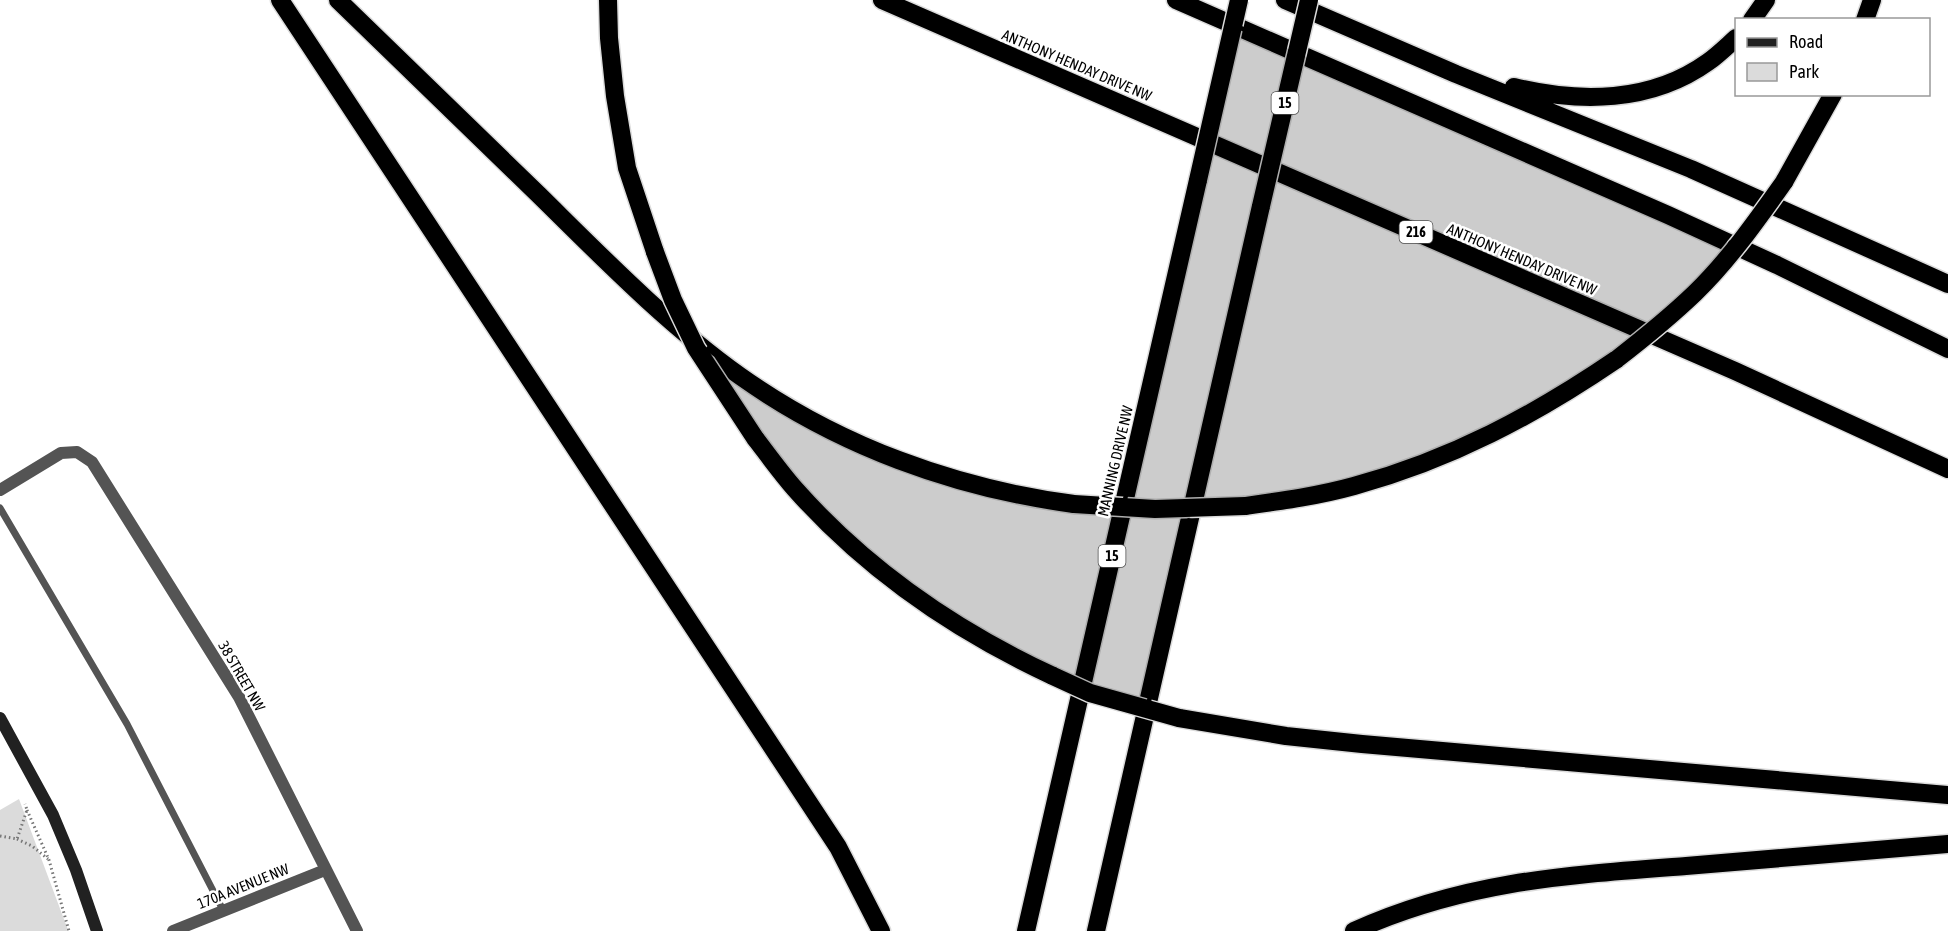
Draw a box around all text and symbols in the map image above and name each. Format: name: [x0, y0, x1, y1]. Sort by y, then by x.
legend: [1735, 18, 1930, 96]
street label: ANTHONY HENDAY DRIVE NW: [1000, 26, 1154, 104]
text: Road: [1789, 31, 1823, 52]
text: Park: [1789, 61, 1819, 82]
road number: 15: [1272, 92, 1298, 114]
street label: ANTHONY HENDAY DRIVE NW: [1445, 220, 1599, 298]
road number: 216: [1400, 221, 1432, 243]
street label: MANNING DRIVE NW: [1094, 404, 1136, 518]
road number: 15: [1098, 545, 1126, 567]
street label: 38 STREET NW: [215, 638, 269, 714]
street label: 170A AVENUE NW: [195, 860, 291, 912]

